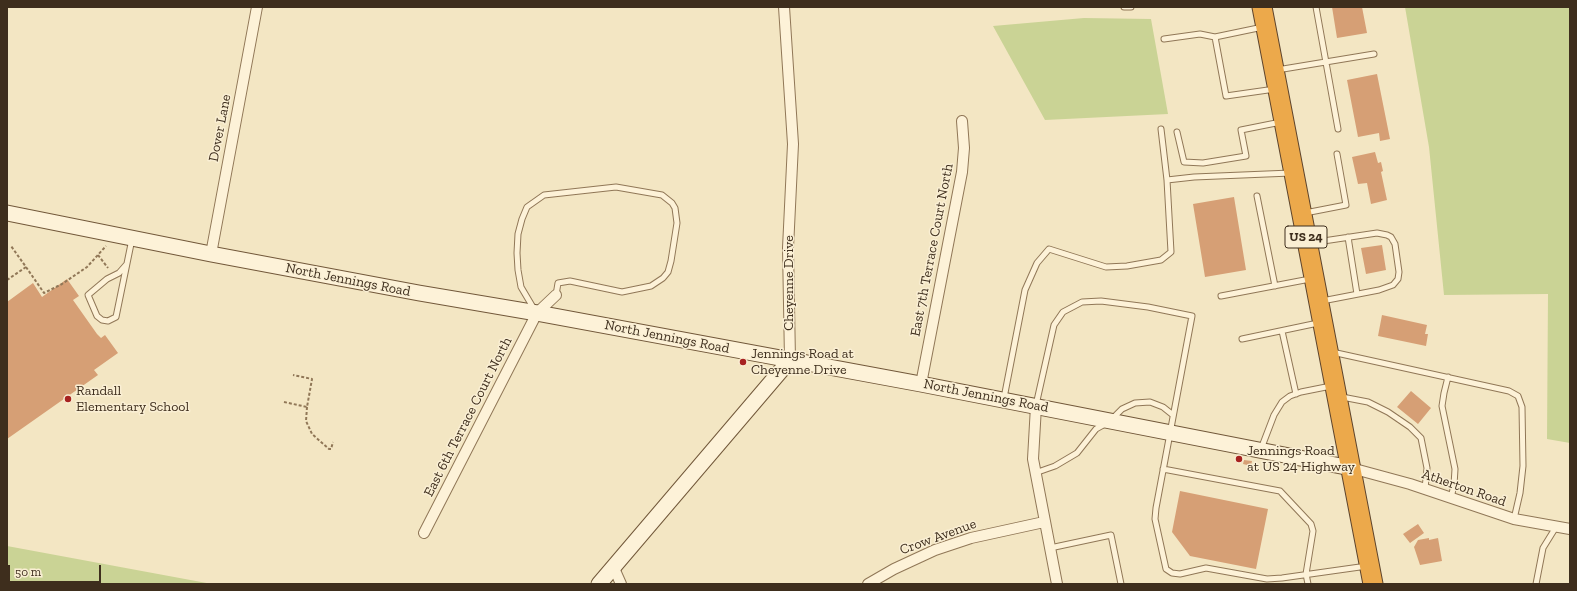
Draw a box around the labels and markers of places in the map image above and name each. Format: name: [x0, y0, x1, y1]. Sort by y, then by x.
place label: Jennings Road at Cheyenne Drive: [751, 346, 854, 378]
marker: Jennings Road at Cheyenne Drive: [738, 357, 748, 367]
place label: Randall Elementary School: [76, 383, 189, 416]
marker: Randall Elementary School: [63, 394, 73, 404]
place label: Jennings Road at US 24 Highway: [1247, 443, 1355, 476]
marker: Jennings Road at US 24 Highway: [1234, 454, 1244, 464]

